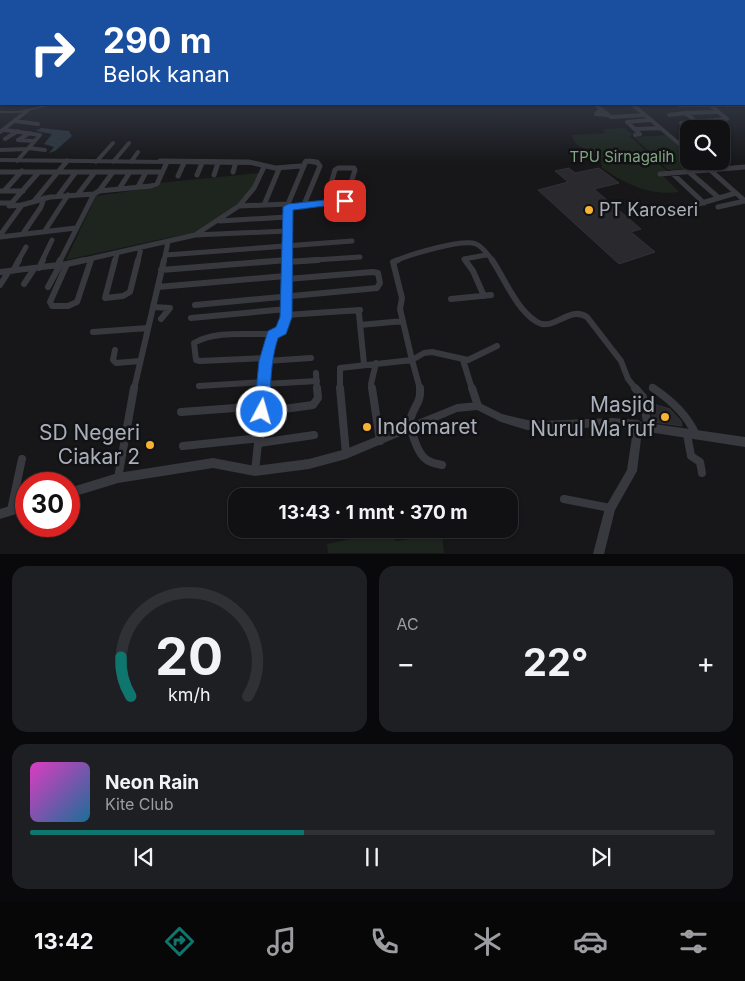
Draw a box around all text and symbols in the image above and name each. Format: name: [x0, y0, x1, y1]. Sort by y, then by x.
text: 290 m: [103, 19, 212, 61]
icon: right: [20, 20, 85, 85]
text: Belok kanan: [103, 61, 230, 87]
map controls: [680, 120, 730, 170]
button: search: [680, 120, 730, 170]
park label: TPU Sirnagalih: [570, 147, 674, 166]
pin: [324, 180, 366, 222]
icon: arrive: [331, 187, 359, 215]
place label: PT Karoseri: [599, 199, 698, 220]
marker: PT Karoseri: [583, 204, 595, 216]
position arrow: [235, 385, 287, 437]
place label: Masjid Nurul Ma'ruf: [530, 392, 655, 441]
marker: Masjid Nurul Ma'ruf: [659, 411, 671, 423]
place label: Indomaret: [377, 414, 477, 439]
place label: SD Negeri Ciakar 2: [39, 420, 140, 469]
marker: Indomaret: [361, 421, 373, 433]
marker: SD Negeri Ciakar 2: [144, 439, 156, 451]
speed limit sign: 30: [15, 472, 80, 537]
text: 13:43 · 1 mnt · 370 m: [278, 501, 468, 524]
text: AC: [397, 614, 419, 634]
text: 20: [155, 625, 223, 688]
text: 22°: [523, 639, 588, 685]
text: −: [397, 646, 415, 680]
text: +: [696, 646, 715, 680]
text: km/h: [168, 684, 210, 705]
text: Neon Rain: [105, 771, 199, 794]
text: Kite Club: [105, 794, 174, 814]
icon: previous: [130, 843, 158, 871]
icon: pause: [358, 843, 386, 871]
icon: next: [587, 843, 615, 871]
icon: directions: [162, 924, 197, 959]
icon: music: [264, 924, 299, 959]
icon: phone: [367, 924, 402, 959]
icon: climate: [470, 924, 505, 959]
icon: car: [573, 924, 608, 959]
icon: filters: [676, 924, 711, 959]
text: 13:42: [34, 928, 94, 954]

